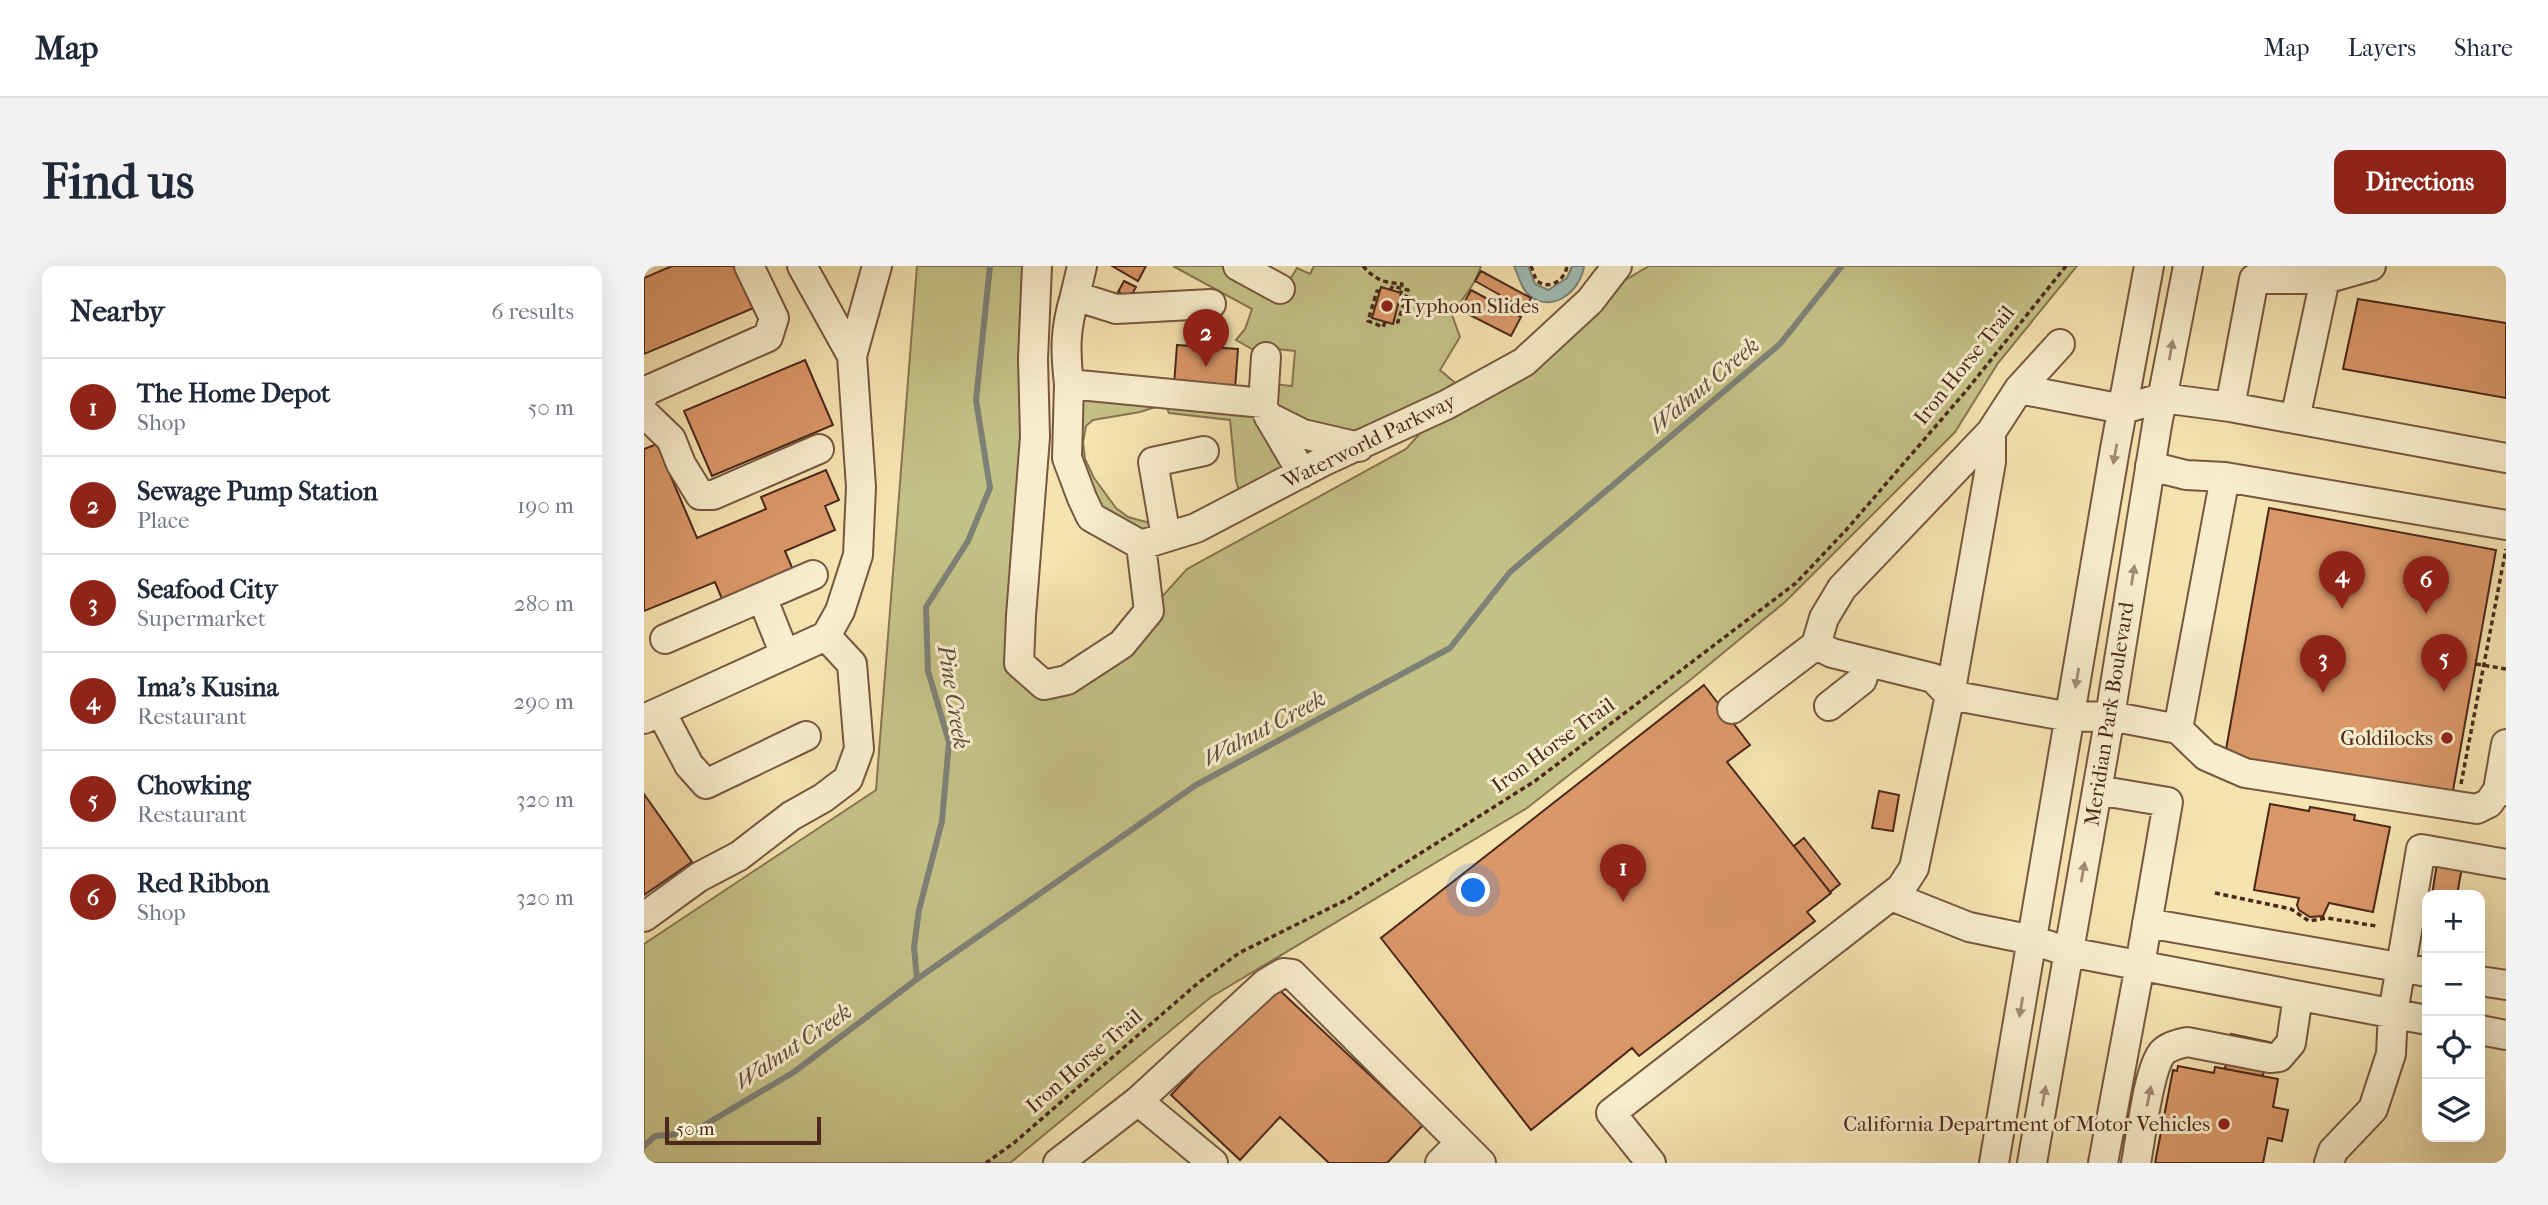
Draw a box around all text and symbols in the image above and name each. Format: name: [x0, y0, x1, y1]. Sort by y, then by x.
text: Map: [35, 29, 98, 68]
text: Map: [2264, 34, 2310, 62]
text: Layers: [2348, 34, 2416, 62]
text: Share: [2454, 34, 2513, 62]
button: Directions: [2334, 150, 2506, 214]
text: Find us: [42, 153, 194, 211]
text: Nearby: [70, 294, 165, 329]
place label: Typhoon Slides: [1401, 294, 1539, 318]
text: 6 results: [491, 298, 574, 325]
marker: Typhoon Slides: [1379, 298, 1395, 314]
street label: Iron Horse Trail: [1909, 301, 2019, 429]
pin: 2: [1183, 309, 1229, 367]
water label: Walnut Creek: [1644, 332, 1765, 439]
one-way arrow: [2166, 339, 2177, 361]
text: The Home Depot: [137, 378, 330, 409]
street label: Waterworld Parkway: [1278, 388, 1460, 494]
text: 1: [89, 394, 97, 421]
text: 50 m: [527, 394, 574, 421]
text: Shop: [137, 409, 186, 436]
one-way arrow: [2109, 443, 2120, 465]
text: Sewage Pump Station: [137, 476, 378, 507]
text: 2: [87, 492, 99, 519]
text: 190 m: [517, 492, 574, 519]
text: Place: [137, 507, 189, 534]
pin: 4: [2319, 551, 2365, 609]
pin: 6: [2403, 556, 2449, 614]
one-way arrow: [2128, 564, 2139, 586]
text: Seafood City: [137, 574, 278, 605]
text: 3: [88, 590, 98, 617]
text: 280 m: [514, 590, 574, 617]
street label: Meridian Park Boulevard: [2079, 600, 2139, 828]
text: Supermarket: [137, 605, 266, 632]
pin: 5: [2421, 634, 2467, 692]
pin: 3: [2300, 635, 2346, 693]
water label: Pine Creek: [932, 642, 975, 751]
one-way arrow: [2071, 667, 2082, 689]
text: Ima's Kusina: [137, 672, 279, 703]
water label: Walnut Creek: [1198, 685, 1330, 772]
text: 4: [86, 688, 100, 715]
text: 290 m: [513, 688, 574, 715]
street label: Iron Horse Trail: [1487, 692, 1619, 798]
text: Restaurant: [137, 703, 247, 730]
place label: Goldilocks: [2340, 726, 2433, 750]
marker: Goldilocks: [2439, 730, 2455, 746]
text: Chowking: [137, 770, 251, 801]
text: 5: [88, 786, 98, 813]
text: 320 m: [516, 786, 574, 813]
text: Restaurant: [137, 801, 247, 828]
pin: 1: [1600, 844, 1646, 902]
one-way arrow: [2078, 861, 2089, 883]
text: Red Ribbon: [137, 868, 270, 899]
your location: [1456, 873, 1490, 907]
text: 6: [87, 884, 99, 911]
text: 320 m: [516, 884, 574, 911]
map controls: [2422, 890, 2485, 1142]
button: +: [2422, 890, 2485, 953]
text: Shop: [137, 899, 186, 926]
button: −: [2422, 953, 2485, 1016]
one-way arrow: [2015, 996, 2026, 1018]
water label: Walnut Creek: [730, 998, 857, 1095]
street label: Iron Horse Trail: [1021, 1004, 1147, 1118]
button: locate: [2422, 1016, 2485, 1079]
button: layers: [2422, 1079, 2485, 1142]
one-way arrow: [2039, 1085, 2050, 1107]
one-way arrow: [2144, 1085, 2155, 1107]
place label: California Department of Motor Vehicles: [1843, 1112, 2210, 1136]
scale bar: [665, 1114, 821, 1146]
marker: California Department of Motor Vehicles: [2216, 1116, 2232, 1132]
text: 50 m: [676, 1118, 715, 1140]

